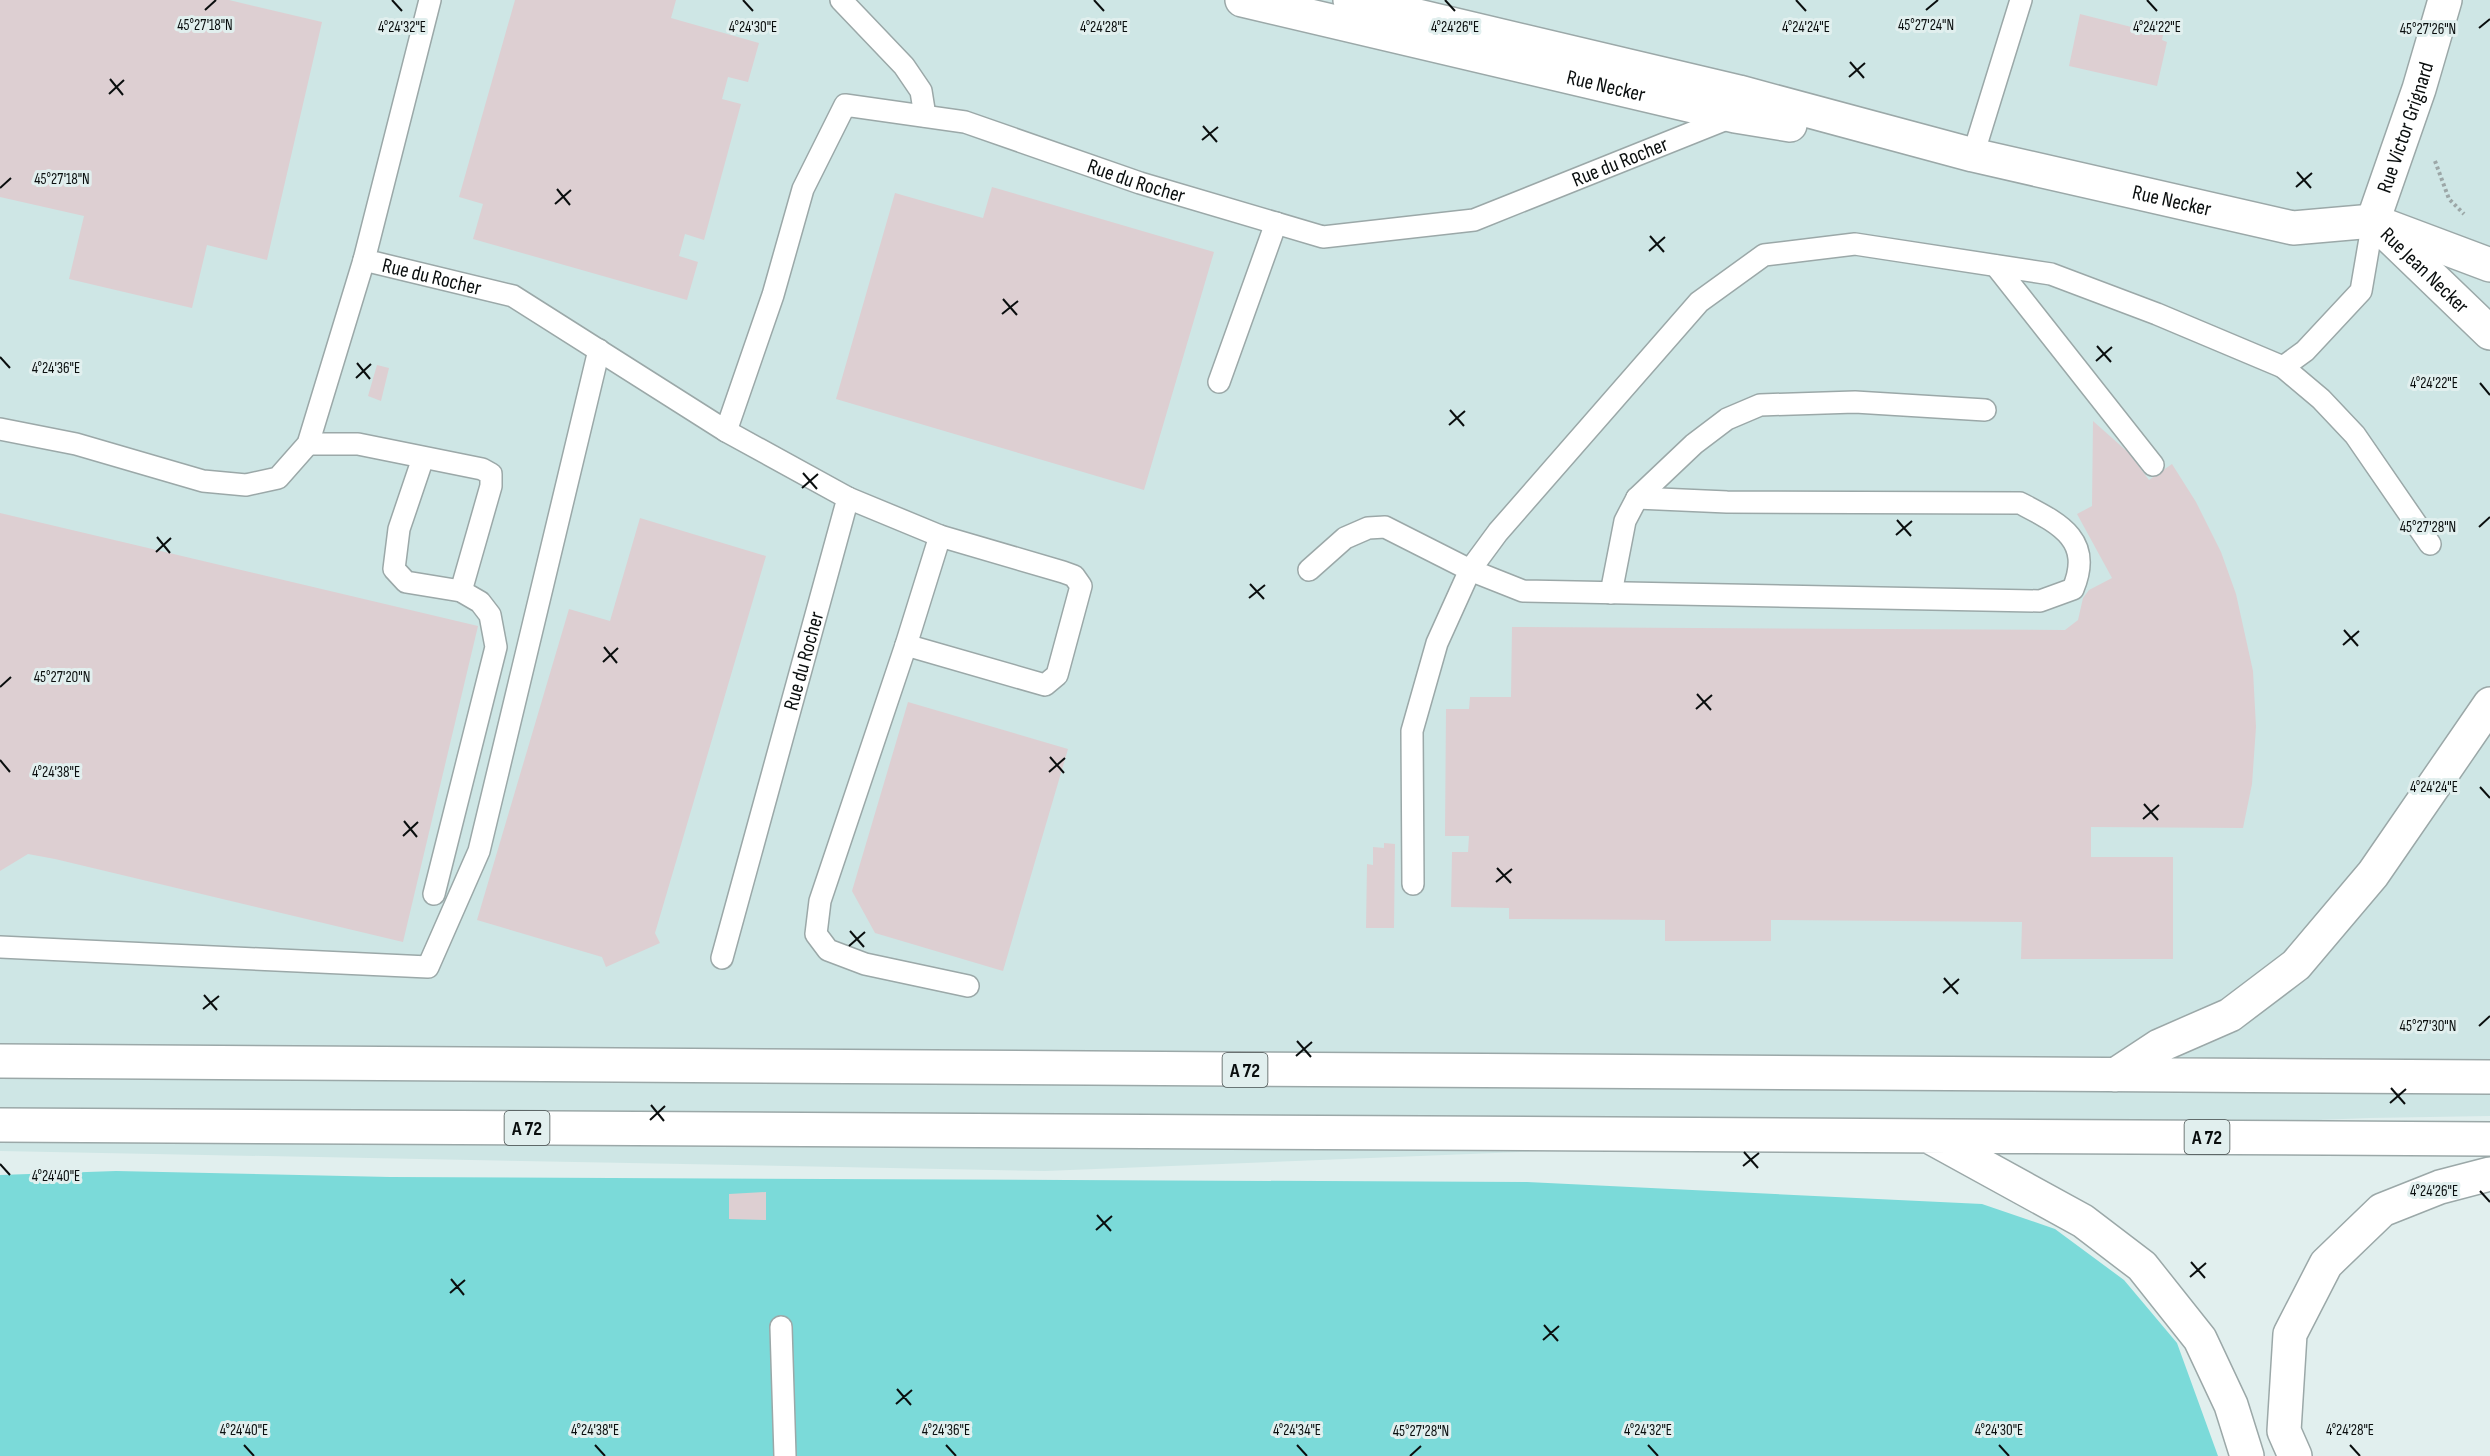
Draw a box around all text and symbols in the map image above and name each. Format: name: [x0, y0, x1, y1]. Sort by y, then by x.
text: 45°27'18"N: [177, 16, 233, 35]
text: 45°27'24"N: [1898, 16, 1954, 35]
text: 4°24'32"E: [378, 18, 426, 37]
text: 4°24'30"E: [729, 18, 777, 37]
text: 4°24'28"E: [1080, 18, 1128, 37]
text: 4°24'26"E: [1431, 18, 1479, 37]
text: 4°24'24"E: [1782, 18, 1830, 37]
text: 4°24'22"E: [2133, 18, 2181, 37]
text: 45°27'26"N: [2400, 20, 2456, 39]
street label: Rue Victor Grignard: [2372, 59, 2439, 196]
street label: Rue Necker: [1564, 65, 1648, 107]
street label: Rue du Rocher: [1568, 132, 1672, 193]
street label: Rue du Rocher: [1084, 154, 1188, 209]
text: 45°27'18"N: [34, 170, 90, 189]
street label: Rue Necker: [2130, 180, 2214, 222]
street label: Rue Jean Necker: [2375, 222, 2474, 319]
street label: Rue du Rocher: [380, 253, 484, 301]
text: 4°24'36"E: [32, 359, 80, 378]
text: 4°24'22"E: [2410, 374, 2458, 393]
text: 45°27'28"N: [2400, 518, 2456, 537]
street label: Rue du Rocher: [778, 609, 829, 713]
text: 45°27'20"N: [34, 668, 90, 687]
text: 4°24'38"E: [32, 763, 80, 782]
text: 4°24'24"E: [2410, 778, 2458, 797]
text: 45°27'30"N: [2400, 1017, 2456, 1036]
road number: A 72: [1222, 1053, 1268, 1087]
road number: A 72: [504, 1111, 550, 1145]
road number: A 72: [2184, 1120, 2230, 1154]
text: 4°24'40"E: [32, 1167, 80, 1186]
text: 4°24'26"E: [2410, 1182, 2458, 1201]
text: 4°24'40"E: [220, 1421, 268, 1440]
text: 4°24'38"E: [571, 1421, 619, 1440]
text: 4°24'36"E: [922, 1421, 970, 1440]
text: 4°24'34"E: [1273, 1421, 1321, 1440]
text: 4°24'32"E: [1624, 1421, 1672, 1440]
text: 4°24'30"E: [1975, 1421, 2023, 1440]
text: 4°24'28"E: [2326, 1421, 2374, 1440]
text: 45°27'28"N: [1393, 1422, 1449, 1441]

